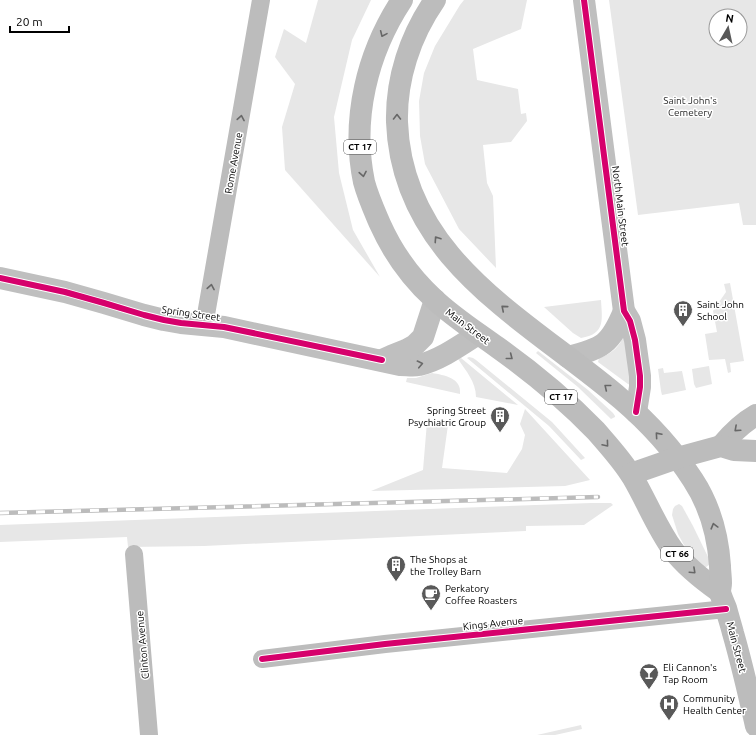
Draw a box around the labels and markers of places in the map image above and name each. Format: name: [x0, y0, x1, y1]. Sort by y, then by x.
building icon: Saint John School: [672, 299, 694, 327]
place label: Saint John School: [697, 299, 744, 322]
place label: Spring Street Psychiatric Group: [408, 405, 486, 428]
building icon: Spring Street Psychiatric Group: [489, 405, 511, 433]
building icon: The Shops at the Trolley Barn: [385, 554, 407, 582]
place label: The Shops at the Trolley Barn: [410, 554, 481, 577]
cafe icon: Perkatory Coffee Roasters: [420, 583, 442, 611]
place label: Perkatory Coffee Roasters: [445, 583, 517, 606]
bar icon: Eli Cannon's Tap Room: [638, 662, 660, 690]
place label: Eli Cannon's Tap Room: [663, 662, 717, 685]
hospital icon: Community Health Center: [658, 693, 680, 721]
place label: Community Health Center: [683, 693, 746, 716]

